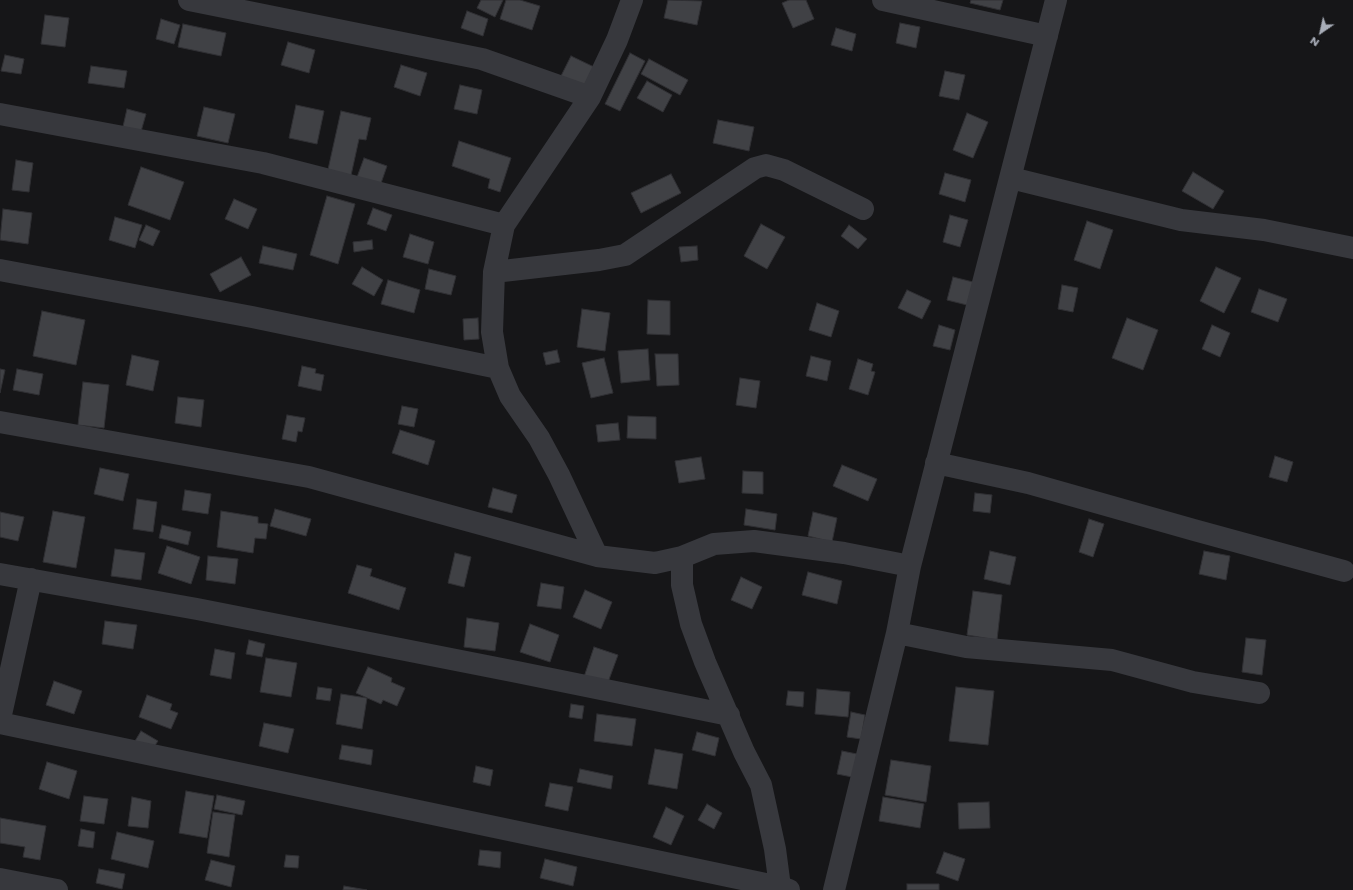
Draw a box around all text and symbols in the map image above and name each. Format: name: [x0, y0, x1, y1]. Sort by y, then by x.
north arrow: [1301, 12, 1341, 52]
text: N: [1306, 33, 1322, 51]

